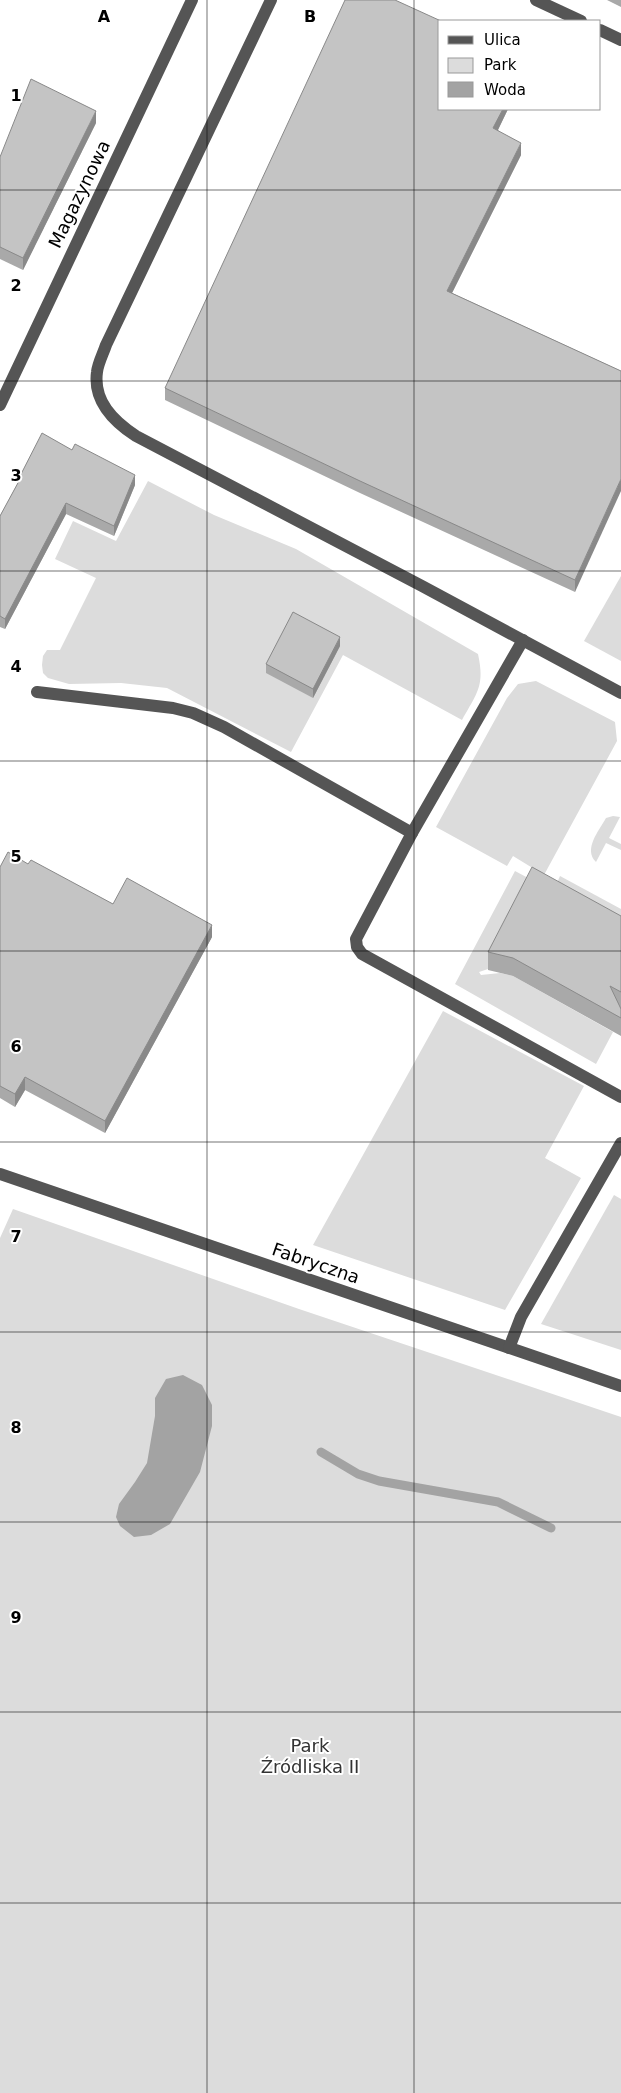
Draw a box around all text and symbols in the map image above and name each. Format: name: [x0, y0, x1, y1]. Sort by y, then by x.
text: A: [98, 7, 111, 26]
text: B: [304, 7, 316, 26]
legend: [438, 20, 601, 110]
text: Ulica: [484, 31, 521, 49]
text: Park: [484, 56, 517, 74]
text: Woda: [484, 81, 526, 99]
text: 1: [10, 86, 22, 105]
street label: Magazynowa: [44, 137, 114, 251]
text: 2: [10, 276, 22, 295]
text: 3: [10, 466, 22, 485]
text: 4: [10, 657, 22, 676]
text: 5: [10, 847, 22, 866]
text: 6: [10, 1037, 22, 1056]
text: 7: [10, 1227, 22, 1246]
street label: Fabryczna: [270, 1238, 362, 1288]
text: 8: [10, 1418, 22, 1437]
text: 9: [10, 1608, 22, 1627]
park label: Park Źródliska II: [261, 1735, 359, 1777]

